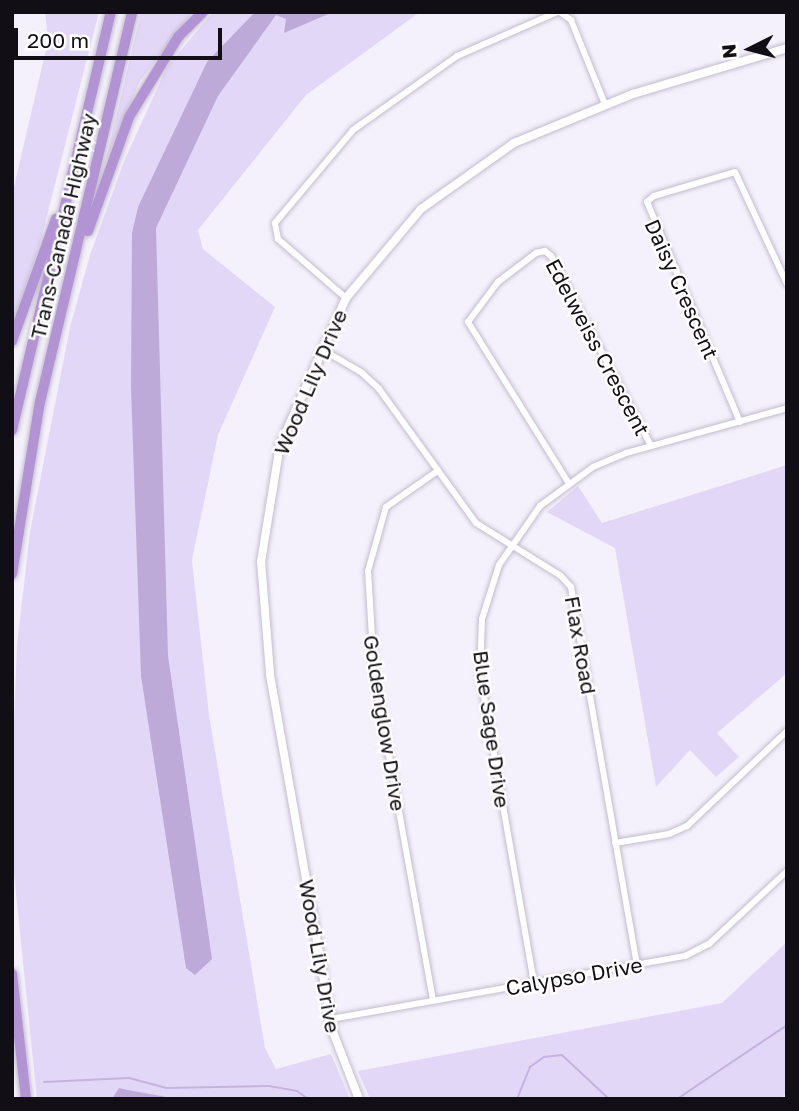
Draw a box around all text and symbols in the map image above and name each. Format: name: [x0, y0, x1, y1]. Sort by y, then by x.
scale bar: [18, 14, 226, 58]
north arrow: [715, 14, 785, 84]
text: 200 m: [27, 27, 89, 53]
text: N: [716, 43, 741, 60]
street label: Trans-Canada Highway: [25, 111, 101, 341]
street label: Daisy Crescent: [640, 215, 724, 363]
street label: Edelweiss Crescent: [541, 254, 655, 440]
street label: Wood Lily Drive: [268, 305, 352, 459]
street label: Flax Road: [560, 594, 602, 696]
street label: Goldenglow Drive: [359, 633, 411, 813]
street label: Blue Sage Drive: [468, 649, 516, 809]
street label: Wood Lily Drive: [294, 877, 346, 1035]
street label: Calypso Drive: [504, 952, 644, 1000]

